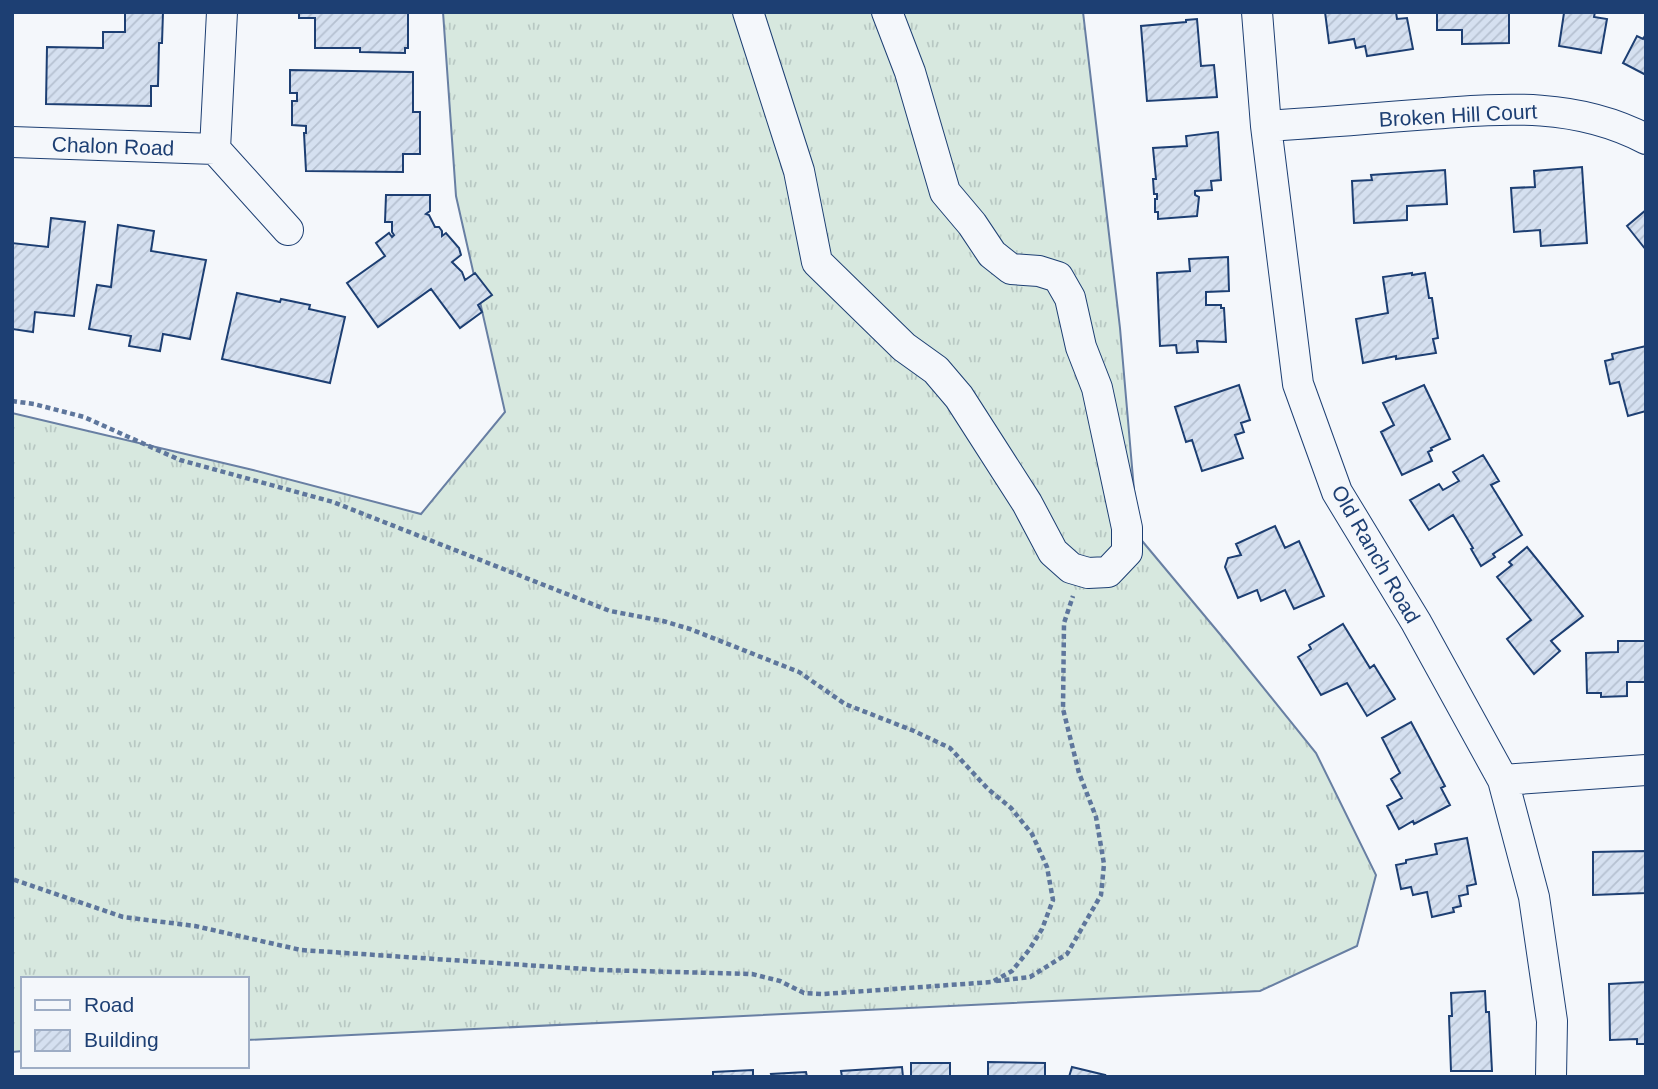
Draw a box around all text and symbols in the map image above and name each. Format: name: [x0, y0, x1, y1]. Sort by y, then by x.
street label: Broken Hill Court: [1378, 99, 1538, 131]
street label: Chalon Road: [51, 132, 175, 160]
street label: Old Ranch Road: [1327, 481, 1425, 627]
legend: [21, 977, 248, 1068]
text: Road: [84, 993, 134, 1016]
text: Building: [84, 1028, 159, 1051]

